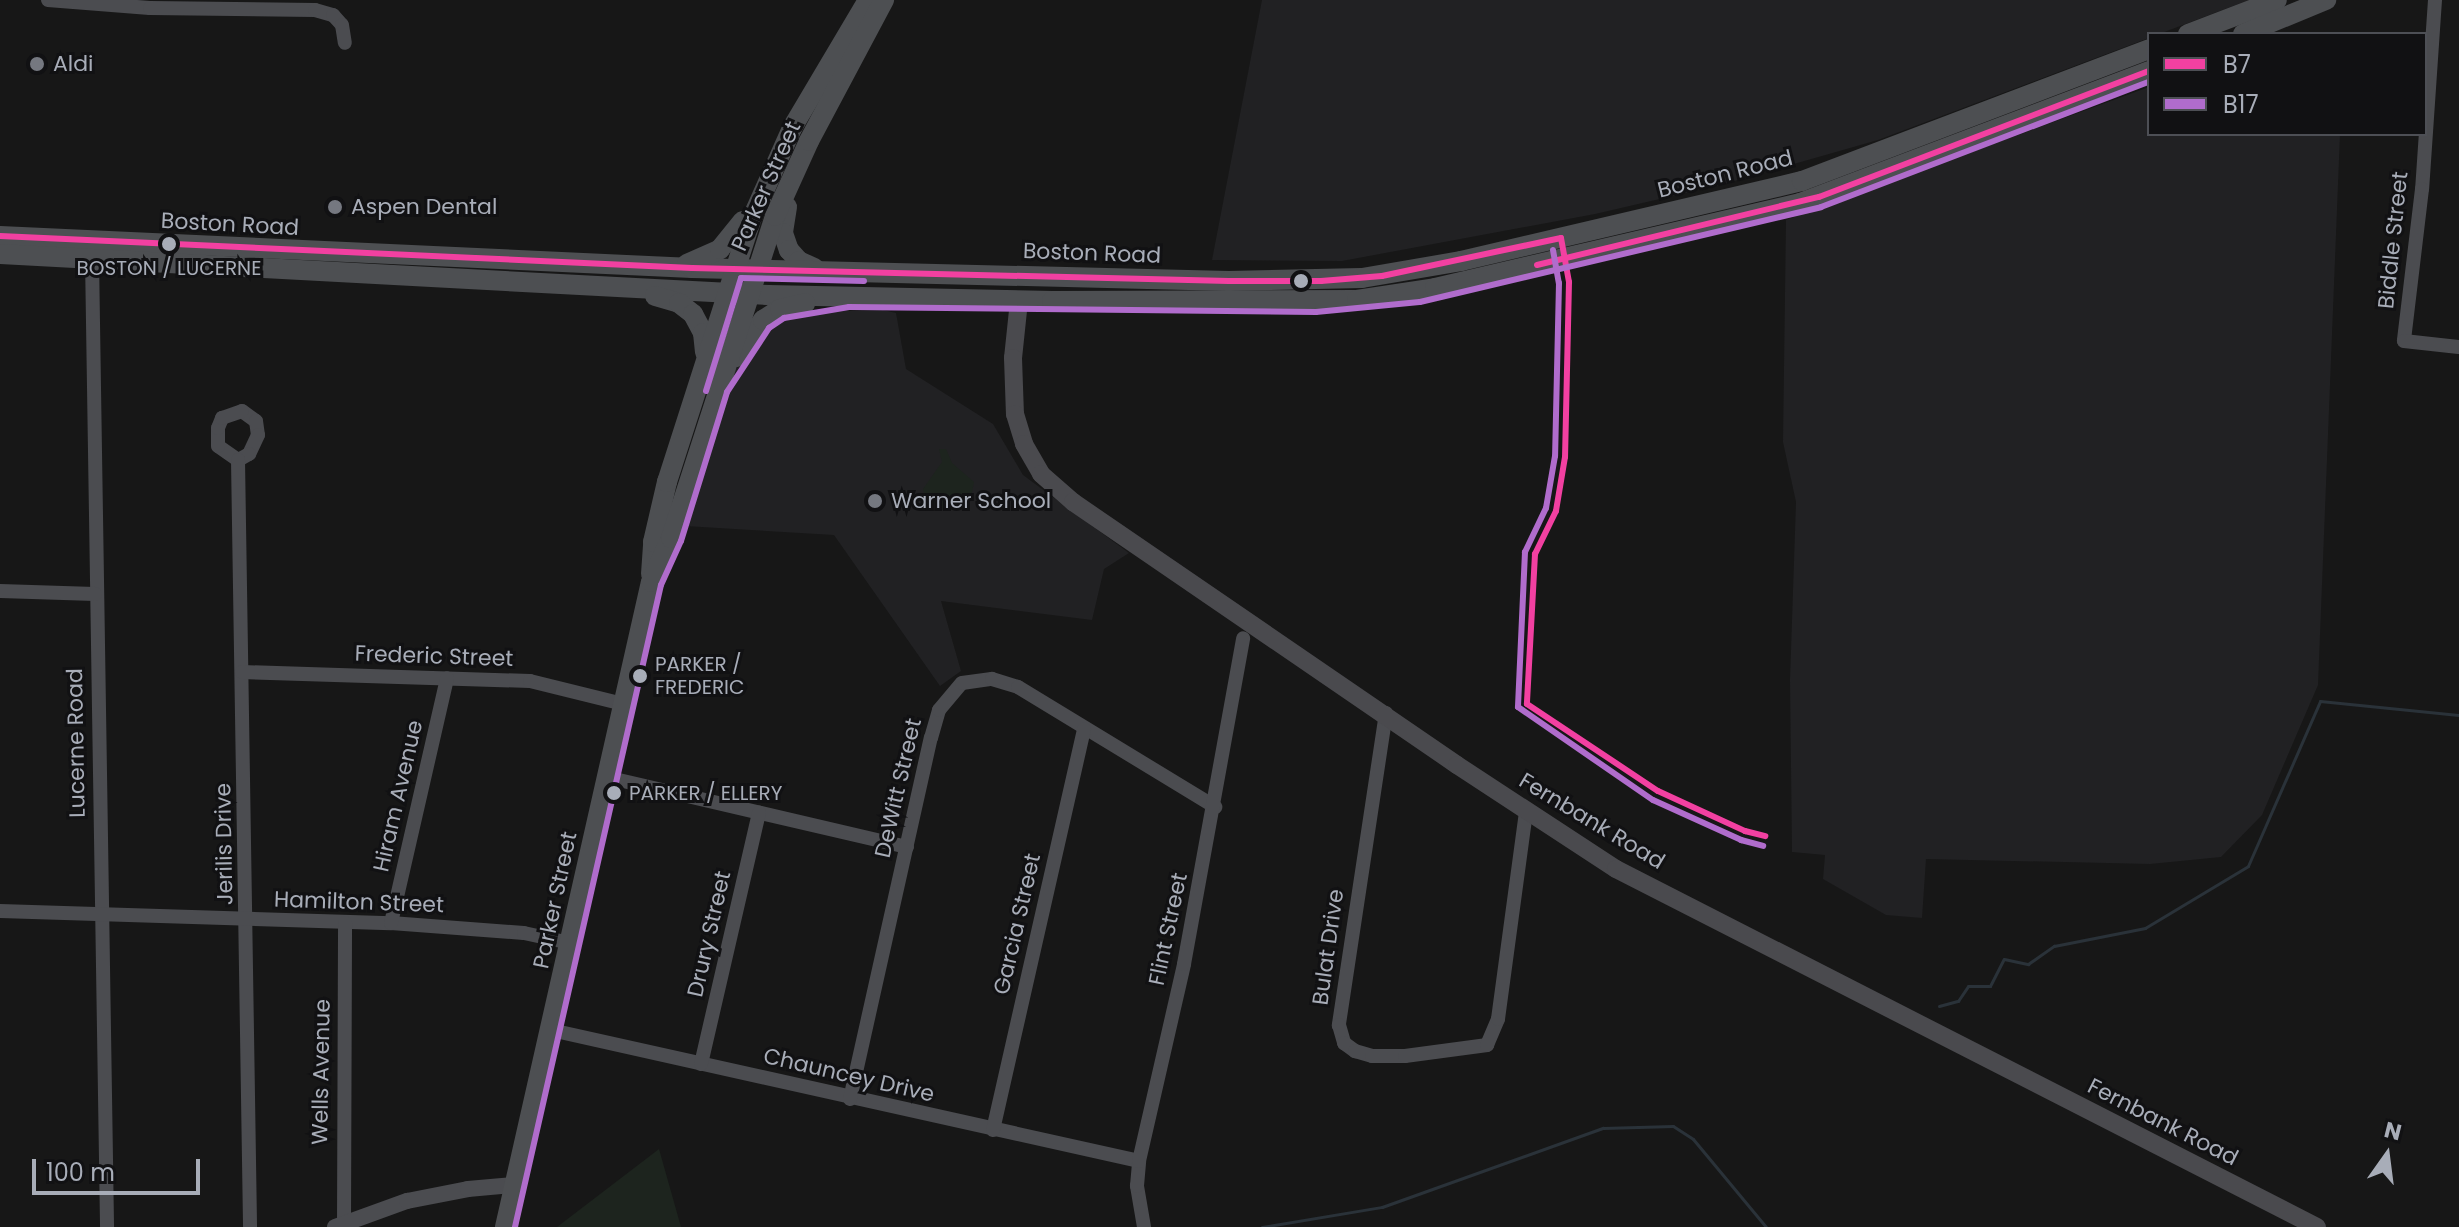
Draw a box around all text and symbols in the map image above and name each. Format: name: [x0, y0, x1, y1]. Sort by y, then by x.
legend: [2147, 32, 2427, 136]
text: B7: [2223, 48, 2251, 81]
place label: Aldi: [53, 51, 94, 77]
marker: Aldi: [28, 55, 46, 73]
text: B17: [2223, 88, 2259, 121]
street label: Parker Street: [726, 117, 806, 255]
street label: Boston Road: [1655, 144, 1795, 204]
street label: Biddle Street: [2373, 170, 2413, 310]
place label: Aspen Dental: [351, 194, 497, 220]
marker: Aspen Dental: [326, 198, 344, 216]
street label: Boston Road: [160, 207, 300, 241]
marker: BOSTON / LUCERNE: [161, 236, 177, 252]
street label: Boston Road: [1022, 237, 1162, 269]
place label: BOSTON / LUCERNE: [77, 256, 261, 280]
unlabelled marker: [1293, 273, 1309, 289]
place label: Warner School: [891, 488, 1051, 514]
marker: Warner School: [866, 492, 884, 510]
street label: Frederic Street: [354, 640, 514, 672]
place label: PARKER / FREDERIC: [655, 652, 744, 699]
street label: Lucerne Road: [61, 668, 91, 818]
marker: PARKER / FREDERIC: [632, 668, 648, 684]
street label: DeWitt Street: [869, 716, 927, 860]
street label: Hiram Avenue: [368, 718, 428, 874]
street label: Fernbank Road: [1514, 767, 1670, 875]
place label: PARKER / ELLERY: [629, 781, 782, 805]
street label: Jerilis Drive: [210, 783, 238, 905]
marker: PARKER / ELLERY: [606, 785, 622, 801]
street label: Parker Street: [528, 829, 582, 971]
street label: Garcia Street: [988, 851, 1046, 997]
street label: Drury Street: [682, 868, 736, 1000]
street label: Flint Street: [1143, 870, 1193, 988]
street label: Hamilton Street: [274, 886, 444, 918]
street label: Bulat Drive: [1307, 887, 1349, 1007]
street label: Wells Avenue: [307, 999, 335, 1145]
street label: Chauncey Drive: [761, 1043, 937, 1107]
street label: Fernbank Road: [2083, 1073, 2243, 1171]
text: N: [2381, 1114, 2405, 1148]
north arrow: [2347, 1115, 2427, 1195]
scale bar: [36, 1143, 204, 1193]
text: 100 m: [46, 1156, 115, 1189]

